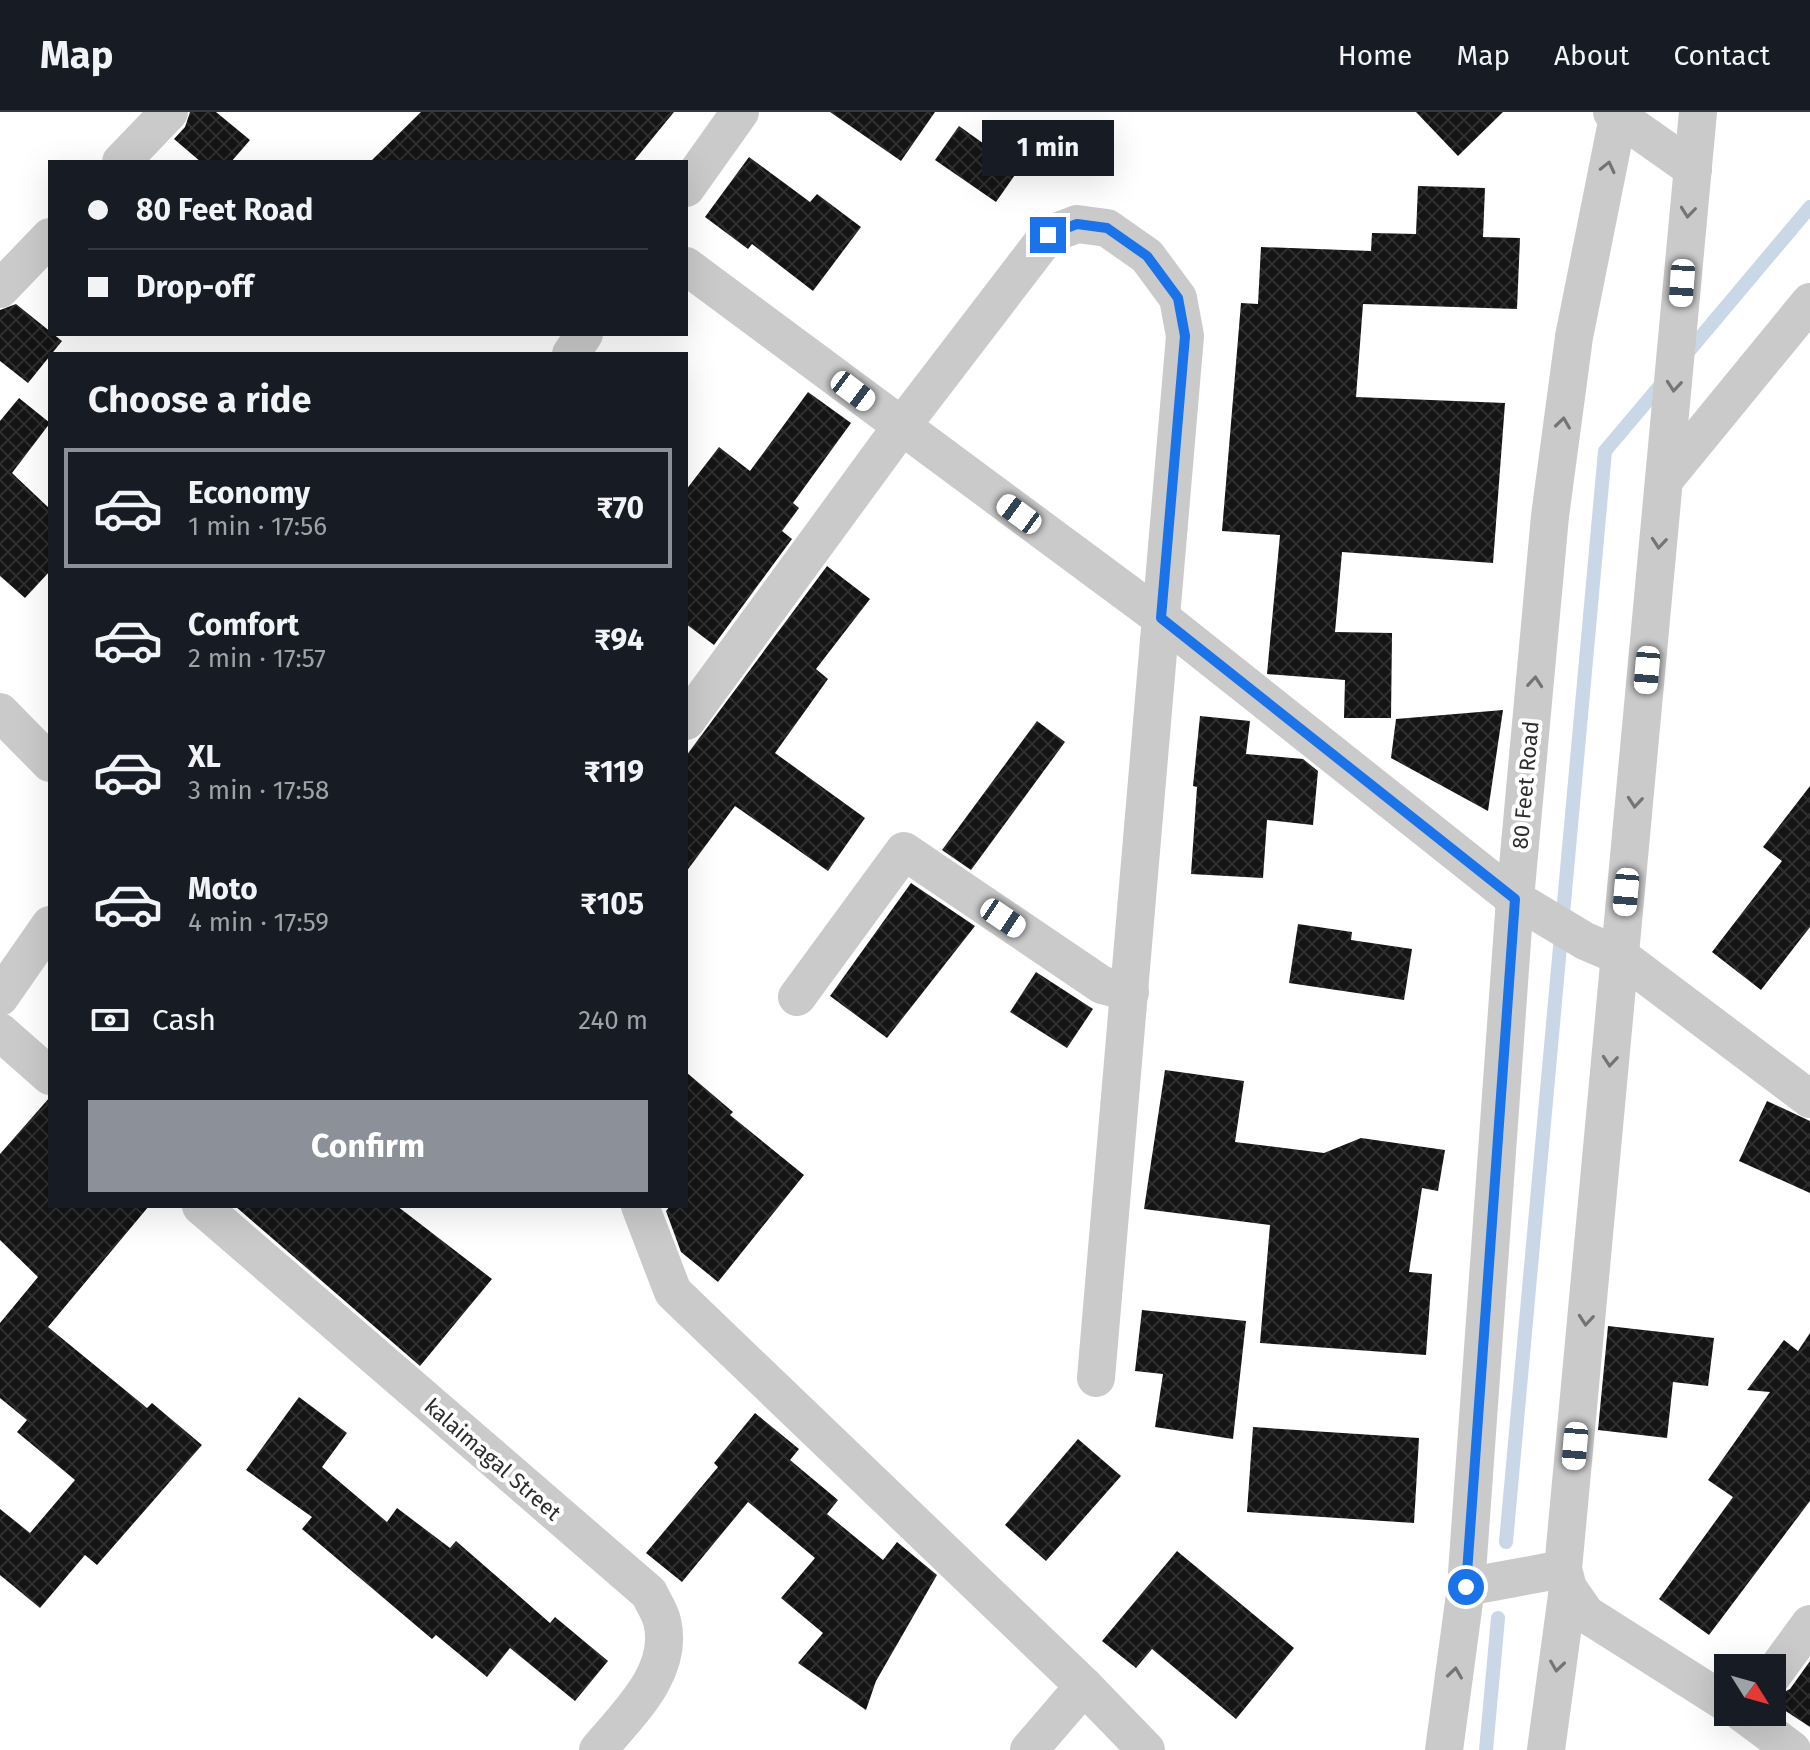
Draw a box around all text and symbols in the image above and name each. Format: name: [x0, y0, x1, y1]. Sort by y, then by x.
text: Map: [40, 32, 113, 78]
text: Home: [1338, 39, 1412, 72]
text: Map: [1456, 39, 1510, 72]
text: About: [1554, 39, 1629, 72]
text: Contact: [1673, 39, 1770, 72]
callout: 1 min: [982, 119, 1114, 175]
text: 1 min: [1017, 132, 1079, 163]
one-way arrow: [1599, 161, 1616, 175]
text: 80 Feet Road: [136, 192, 313, 228]
one-way arrow: [1680, 205, 1697, 219]
route end: [1030, 217, 1066, 253]
car: [1668, 258, 1696, 308]
text: Drop-off: [136, 269, 253, 305]
car: [827, 367, 879, 415]
text: Choose a ride: [88, 378, 311, 422]
one-way arrow: [1666, 380, 1683, 393]
one-way arrow: [1554, 416, 1571, 430]
icon: car: [92, 472, 164, 544]
text: Economy: [188, 475, 310, 511]
text: ₹70: [596, 490, 644, 526]
car: [993, 490, 1045, 538]
text: 1 min · 17:56: [188, 511, 327, 542]
one-way arrow: [1651, 537, 1668, 550]
icon: car: [92, 604, 164, 676]
text: Comfort: [188, 607, 299, 643]
text: ₹94: [594, 622, 644, 658]
text: 2 min · 17:57: [188, 643, 326, 674]
car: [1633, 645, 1661, 695]
one-way arrow: [1526, 675, 1543, 688]
street label: 80 Feet Road: [1506, 720, 1545, 850]
icon: car: [92, 736, 164, 808]
text: XL: [188, 739, 221, 775]
text: ₹119: [584, 754, 644, 790]
text: 3 min · 17:58: [188, 775, 329, 806]
one-way arrow: [1626, 796, 1643, 809]
car: [1612, 867, 1640, 917]
icon: car: [92, 868, 164, 940]
text: Moto: [188, 871, 258, 907]
text: ₹105: [580, 886, 644, 922]
car: [976, 895, 1030, 941]
text: 4 min · 17:59: [188, 907, 329, 938]
icon: cash: [88, 998, 132, 1042]
text: Cash: [152, 1002, 216, 1038]
text: 240 m: [578, 1005, 648, 1036]
one-way arrow: [1602, 1055, 1619, 1068]
button: Confirm: [88, 1100, 648, 1192]
one-way arrow: [1578, 1314, 1595, 1327]
street label: kalaimagal Street: [419, 1393, 567, 1526]
car: [1561, 1421, 1589, 1471]
route start: [1448, 1569, 1484, 1605]
north arrow: [1714, 1654, 1786, 1726]
map controls: [1714, 1654, 1786, 1726]
one-way arrow: [1549, 1659, 1566, 1672]
one-way arrow: [1446, 1666, 1463, 1680]

